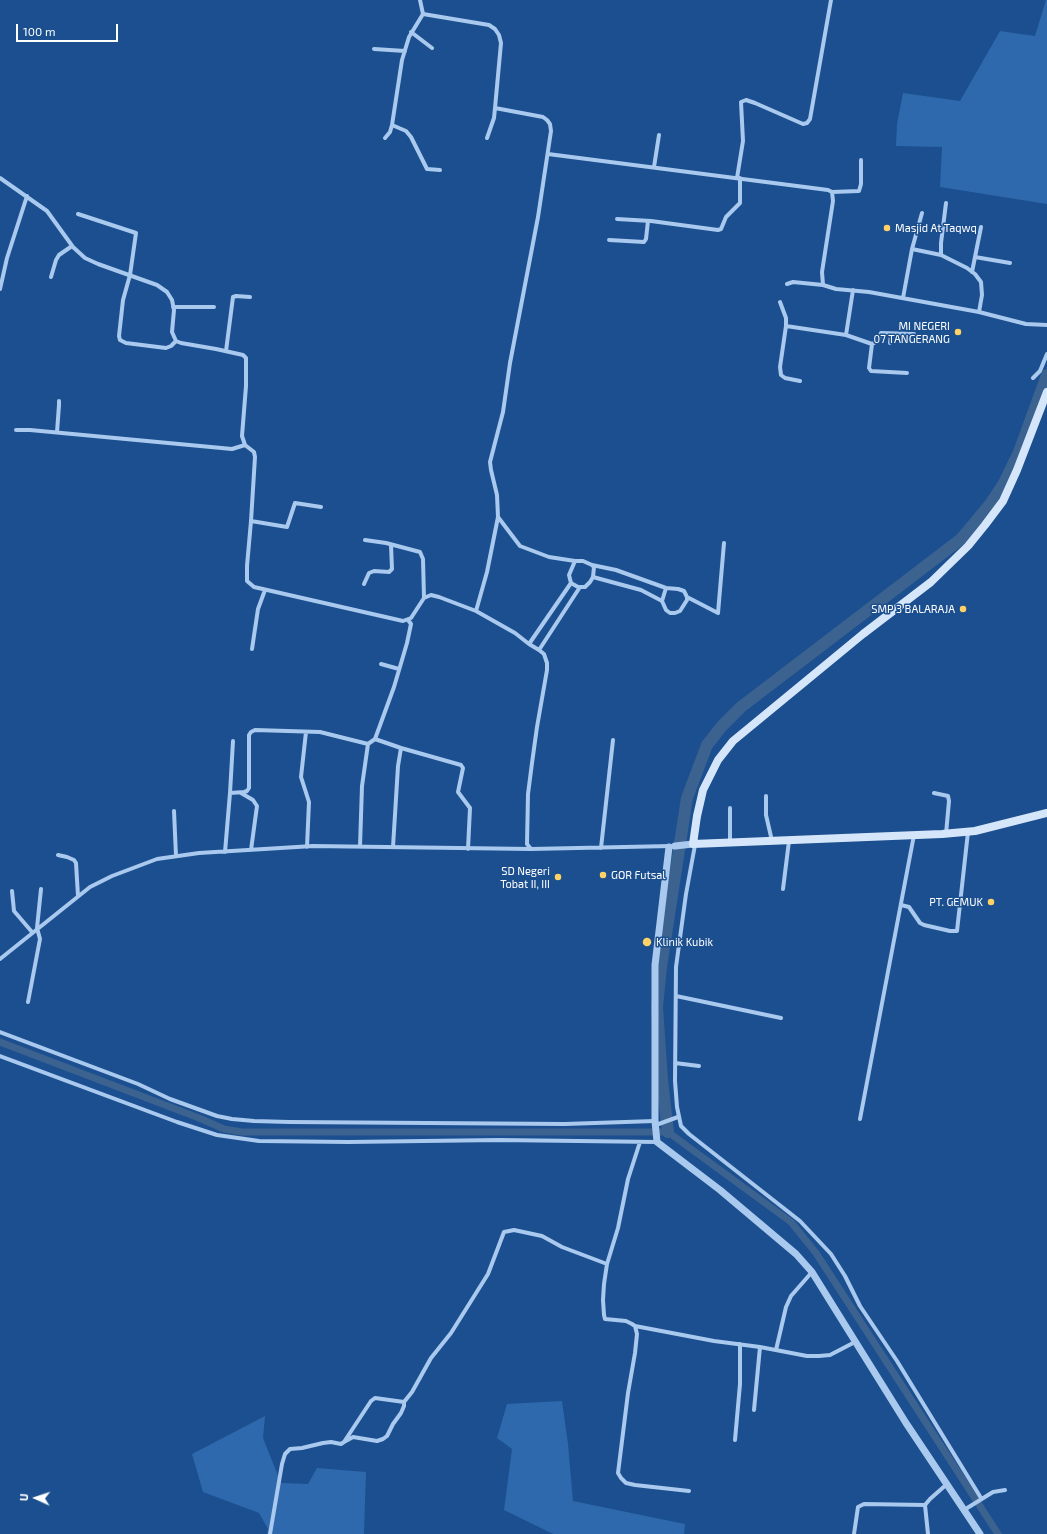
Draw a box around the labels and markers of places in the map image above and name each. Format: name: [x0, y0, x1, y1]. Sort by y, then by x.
place label: Masjid At Taqwq: [895, 221, 977, 235]
marker: Masjid At Taqwq: [882, 223, 892, 233]
place label: MI NEGERI 07 TANGERANG: [874, 319, 950, 345]
marker: MI NEGERI 07 TANGERANG: [953, 327, 963, 337]
place label: SMP 3 BALARAJA: [871, 602, 955, 616]
marker: SMP 3 BALARAJA: [958, 604, 968, 614]
place label: SD Negeri Tobat II, III: [500, 864, 550, 890]
place label: GOR Futsal: [611, 868, 666, 882]
marker: GOR Futsal: [598, 870, 608, 880]
marker: SD Negeri Tobat II, III: [553, 872, 563, 882]
place label: PT. GEMUK: [929, 895, 983, 909]
marker: PT. GEMUK: [986, 897, 996, 907]
place label: Klinik Kubik: [656, 935, 713, 949]
marker: Klinik Kubik: [641, 936, 653, 948]

